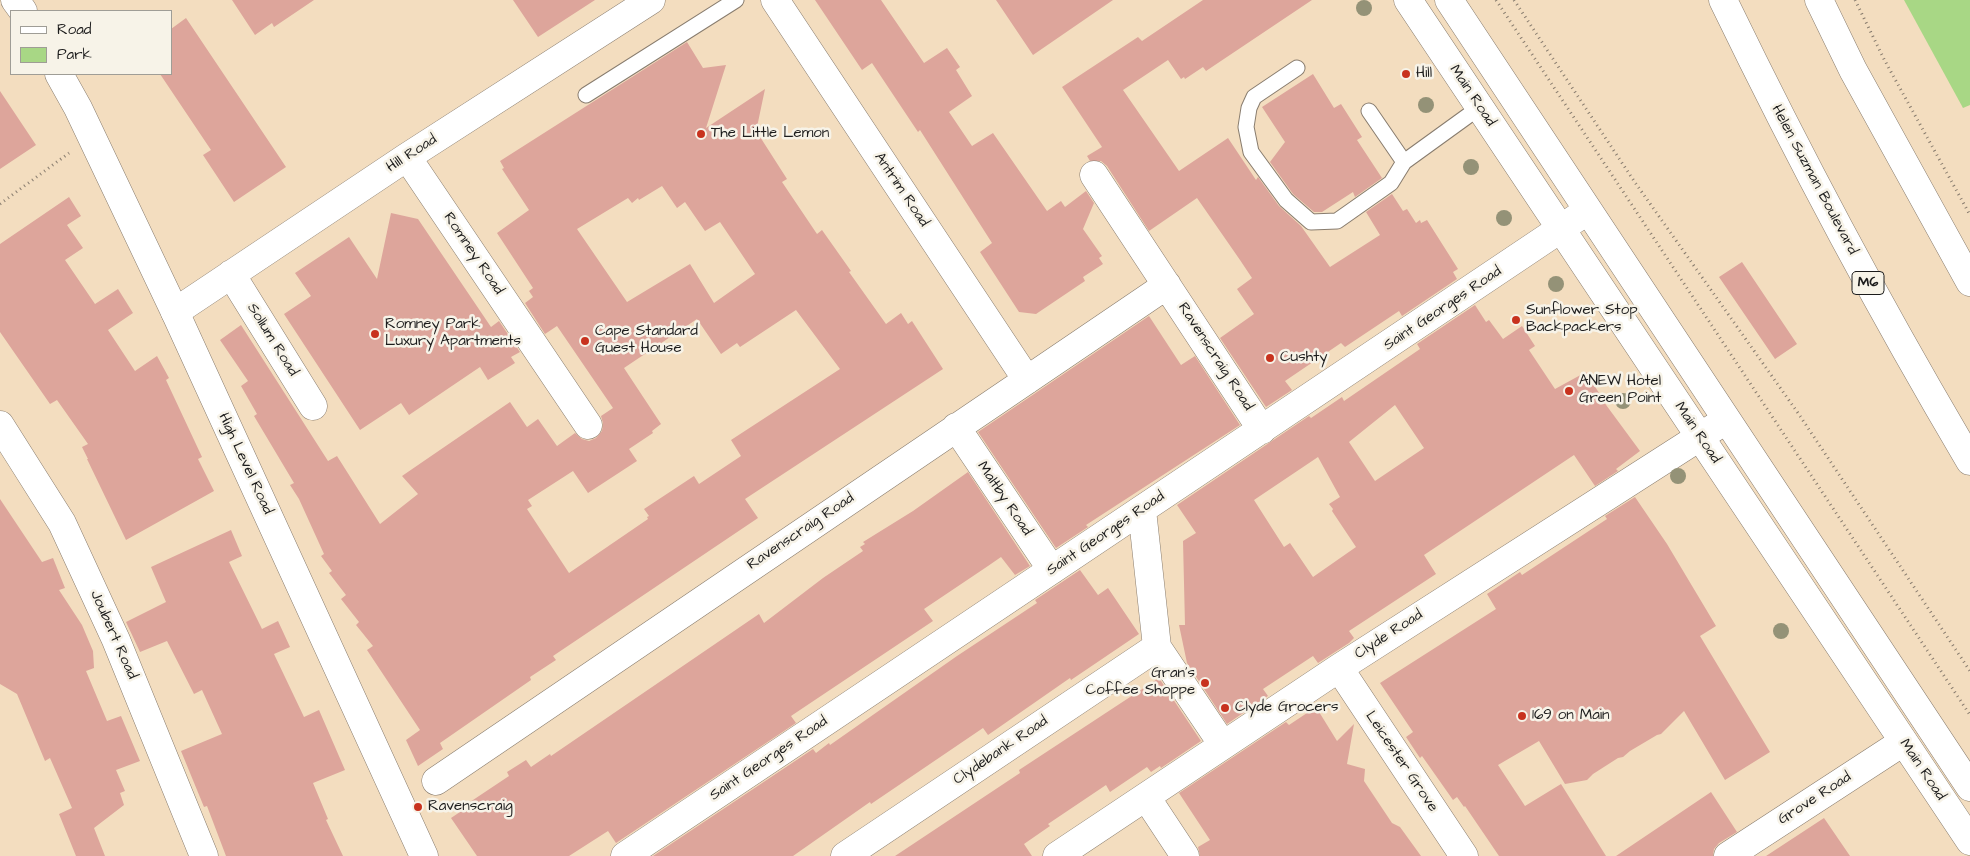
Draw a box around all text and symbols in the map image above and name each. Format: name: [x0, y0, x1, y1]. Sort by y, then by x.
legend: [10, 10, 172, 75]
text: Road: [57, 19, 91, 40]
text: Park: [57, 44, 92, 65]
street label: Main Road: [1445, 62, 1499, 130]
place label: Hill: [1416, 65, 1432, 83]
marker: Hill: [1400, 68, 1412, 80]
street label: Helen Suzman Boulevard: [1767, 102, 1861, 258]
place label: The Little Lemon: [711, 125, 829, 143]
marker: The Little Lemon: [695, 128, 707, 140]
street label: Hill Road: [383, 131, 441, 177]
street label: Antrim Road: [870, 149, 932, 231]
street label: Romney Road: [439, 210, 507, 298]
street label: Saint Georges Road: [1381, 263, 1505, 355]
road number: M6: [1852, 272, 1884, 294]
street label: Sollum Road: [242, 300, 302, 380]
street label: Ravenscraig Road: [1173, 300, 1257, 414]
place label: Sunflower Stop Backpackers: [1526, 302, 1637, 337]
marker: Sunflower Stop Backpackers: [1510, 314, 1522, 326]
place label: Romney Park Luxury Apartments: [385, 316, 521, 351]
place label: Cape Standard Guest House: [595, 323, 698, 358]
marker: Romney Park Luxury Apartments: [369, 328, 381, 340]
marker: Cape Standard Guest House: [579, 335, 591, 347]
place label: Cushty: [1280, 349, 1327, 367]
marker: Cushty: [1264, 352, 1276, 364]
place label: ANEW Hotel Green Point: [1579, 373, 1661, 408]
marker: ANEW Hotel Green Point: [1563, 385, 1575, 397]
street label: Main Road: [1670, 399, 1724, 467]
street label: High Level Road: [214, 410, 276, 518]
street label: Maltby Road: [973, 458, 1035, 540]
street label: Saint Georges Road: [1044, 488, 1168, 580]
street label: Ravenscraig Road: [744, 490, 858, 574]
street label: Joubert Road: [85, 588, 141, 682]
street label: Clyde Road: [1352, 606, 1426, 664]
place label: Gran's Coffee Shoppe: [1086, 665, 1195, 700]
marker: Gran's Coffee Shoppe: [1199, 677, 1211, 689]
place label: Clyde Grocers: [1235, 699, 1339, 717]
marker: Clyde Grocers: [1219, 702, 1231, 714]
place label: 169 on Main: [1532, 707, 1610, 725]
street label: Leicester Grove: [1361, 708, 1441, 816]
marker: 169 on Main: [1516, 710, 1528, 722]
street label: Saint Georges Road: [707, 713, 831, 805]
street label: Clydebank Road: [950, 713, 1052, 789]
street label: Main Road: [1895, 736, 1949, 804]
street label: Grove Road: [1775, 769, 1855, 829]
place label: Ravenscraig: [428, 798, 513, 816]
marker: Ravenscraig: [412, 801, 424, 813]

